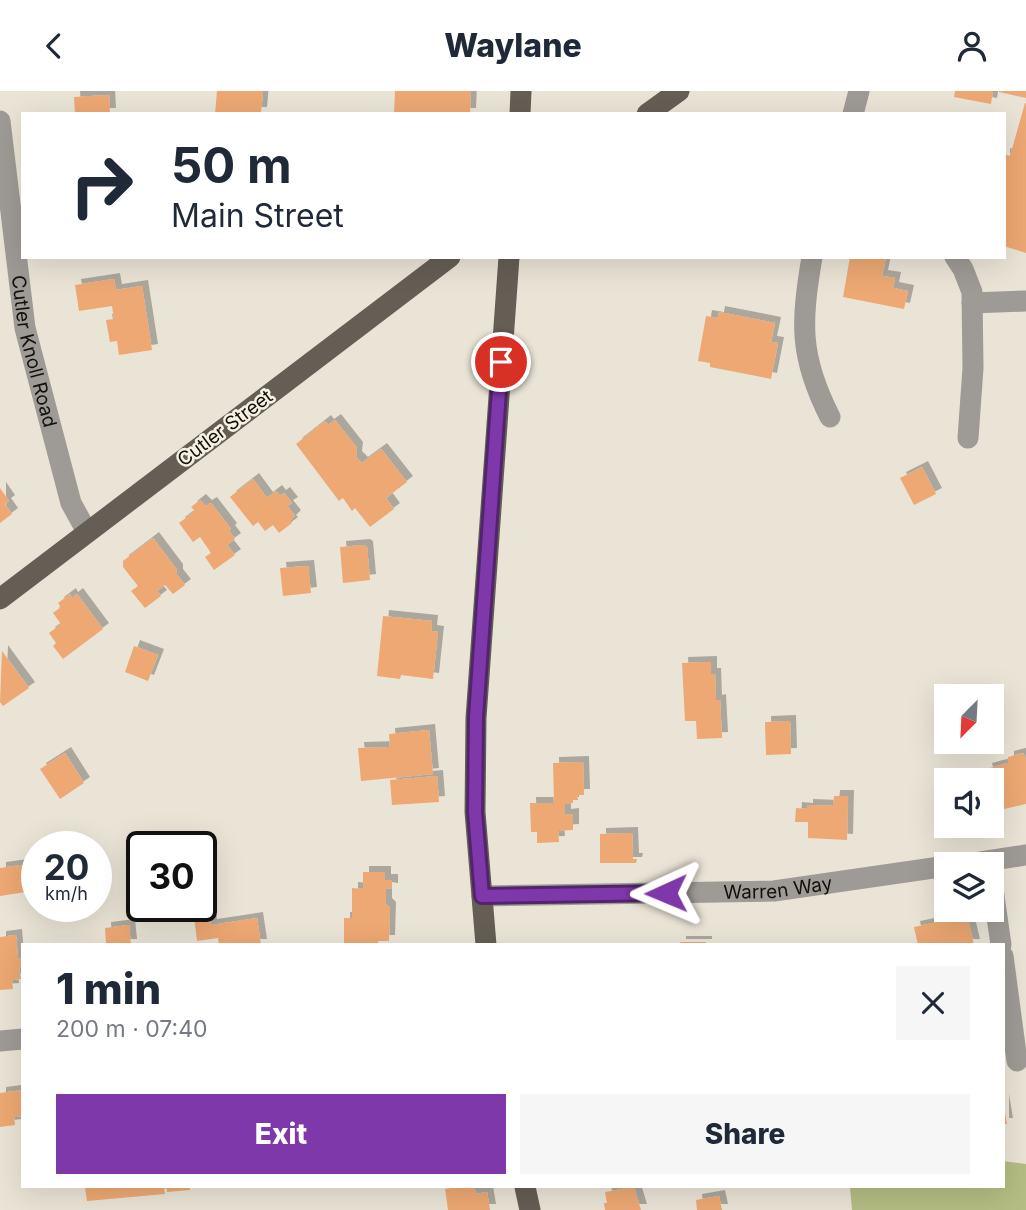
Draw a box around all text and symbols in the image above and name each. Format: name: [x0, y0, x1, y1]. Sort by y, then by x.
text: Waylane: [444, 26, 582, 65]
icon: back: [35, 27, 73, 65]
icon: person: [953, 27, 991, 65]
text: 50 m: [171, 136, 292, 195]
icon: right: [56, 140, 147, 231]
text: Main Street: [171, 196, 344, 235]
street label: Cutler Knoll Road: [7, 274, 62, 430]
pin: [471, 332, 531, 392]
icon: arrive: [482, 343, 520, 381]
street label: Cutler Street: [173, 385, 277, 471]
north arrow: [934, 684, 1004, 754]
map controls: [934, 684, 1004, 922]
button: sound: [934, 768, 1004, 838]
speed limit sign: 30: [126, 831, 217, 922]
text: 20: [44, 846, 89, 888]
button: layers: [934, 852, 1004, 922]
position arrow: [629, 856, 703, 930]
street label: Warren Way: [723, 871, 834, 903]
text: km/h: [45, 883, 88, 904]
text: 1 min: [56, 963, 161, 1014]
button: close: [896, 966, 970, 1040]
text: 200 m · 07:40: [56, 1015, 208, 1043]
button: Exit: [56, 1094, 506, 1174]
button: Share: [520, 1094, 970, 1174]

